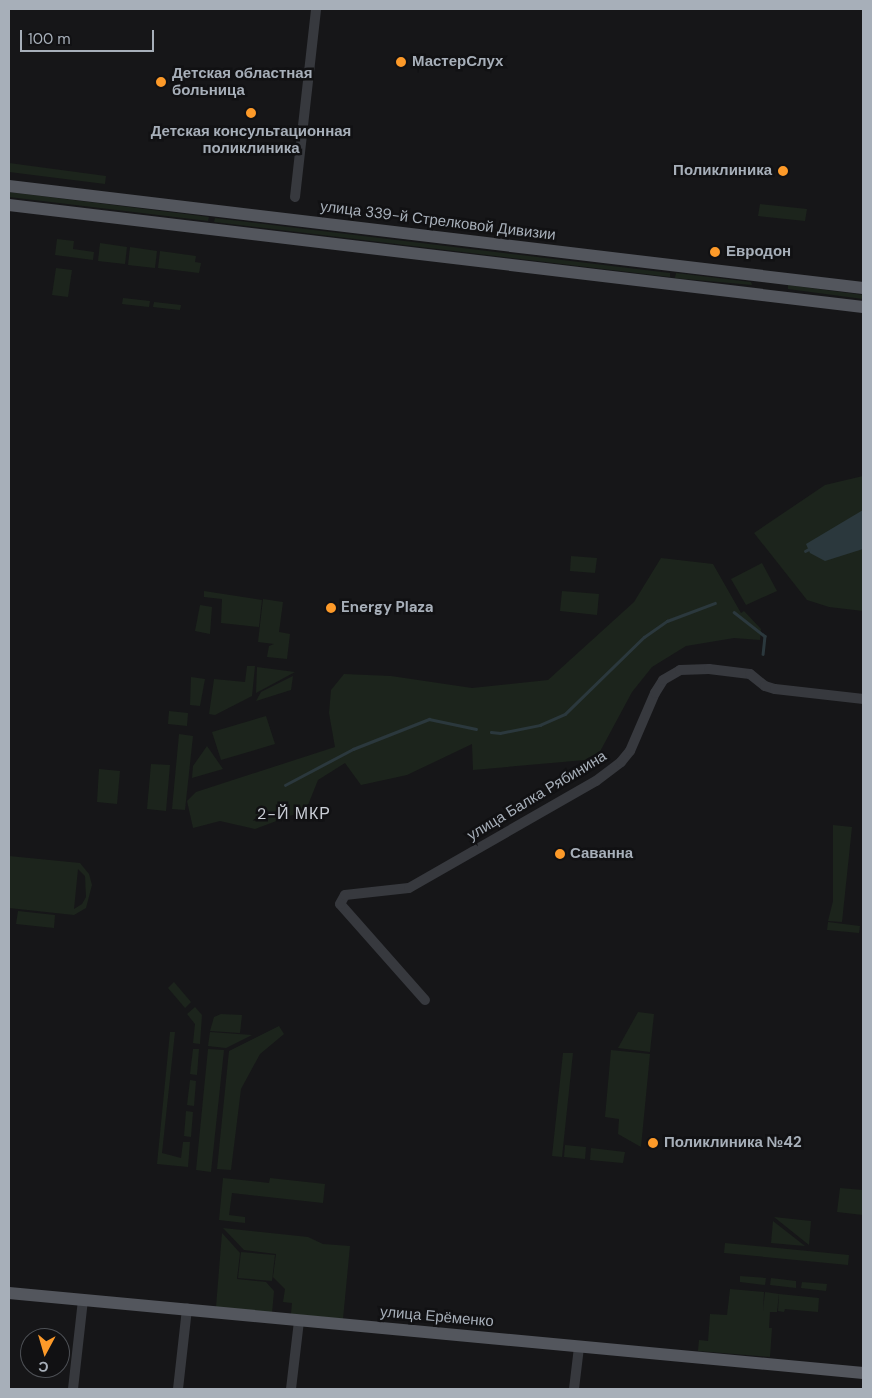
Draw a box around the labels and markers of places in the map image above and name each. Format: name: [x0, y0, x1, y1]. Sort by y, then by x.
place label: МастерСлух: [412, 53, 503, 71]
marker: МастерСлух: [394, 55, 408, 69]
place label: Детская областная больница: [172, 64, 312, 99]
marker: Детская областная больница: [154, 75, 168, 89]
marker: Детская консультационная поликлиника: [244, 106, 258, 120]
place label: Детская консультационная поликлиника: [151, 122, 351, 157]
place label: Поликлиника: [673, 162, 772, 180]
marker: Поликлиника: [776, 164, 790, 178]
place label: Евродон: [726, 243, 791, 261]
marker: Евродон: [708, 245, 722, 259]
place label: Energy Plaza: [341, 599, 434, 617]
marker: Energy Plaza: [325, 602, 337, 614]
place label: Саванна: [570, 845, 633, 863]
marker: Саванна: [554, 848, 566, 860]
place label: Поликлиника №42: [664, 1134, 802, 1152]
marker: Поликлиника №42: [646, 1136, 660, 1150]

